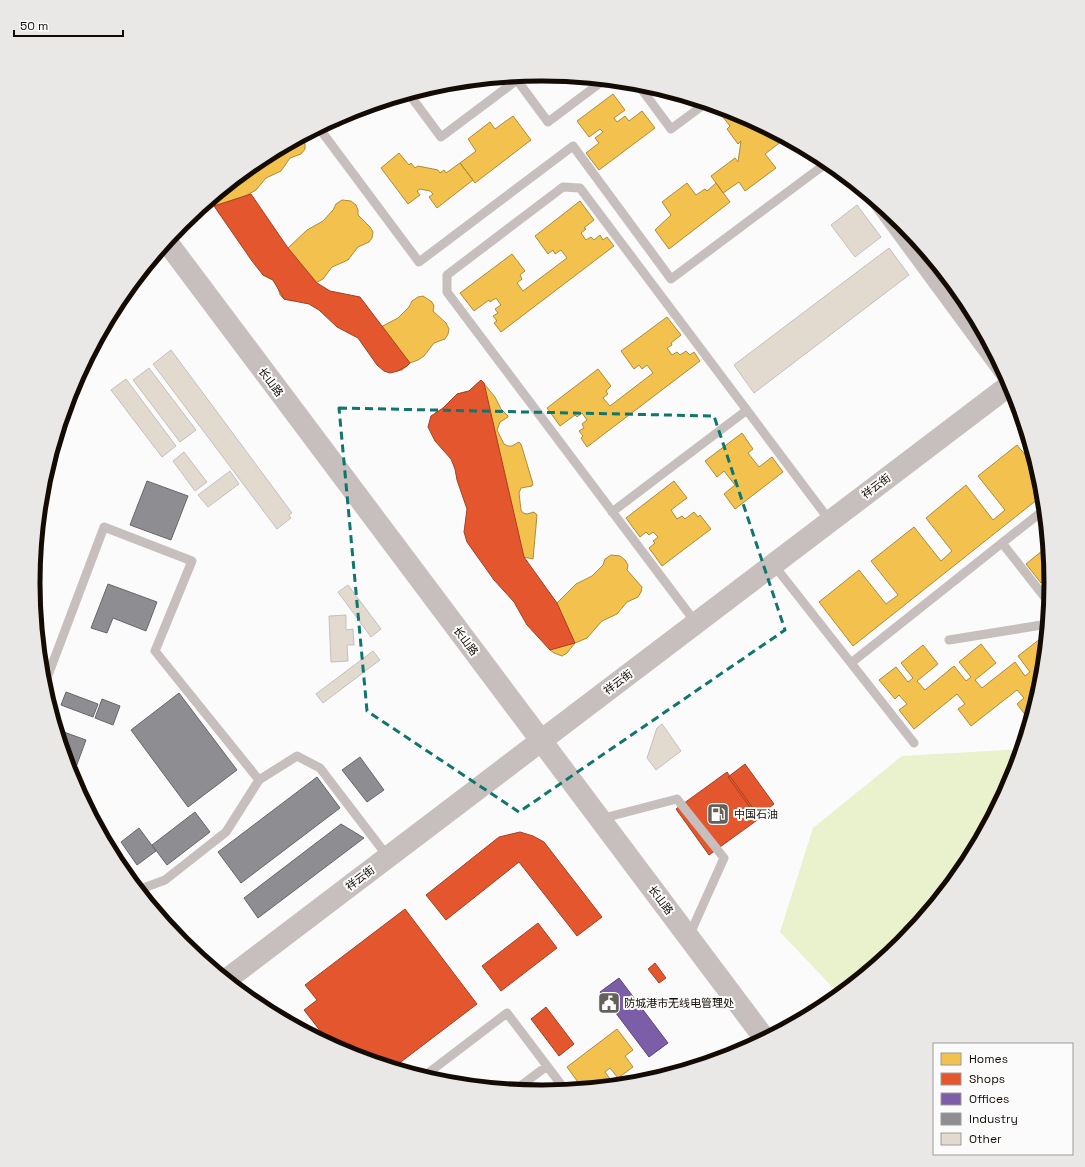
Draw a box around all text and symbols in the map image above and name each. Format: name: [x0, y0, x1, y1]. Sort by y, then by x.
scale bar: [14, 12, 123, 38]
text: 50 m: [20, 18, 48, 34]
street label: 长山路: [255, 365, 287, 399]
street label: 祥云街: [859, 470, 893, 502]
street label: 长山路: [450, 624, 482, 658]
street label: 祥云街: [601, 666, 635, 698]
fuel station icon: 中国石油: [705, 801, 731, 827]
place label: 中国石油: [734, 807, 778, 821]
street label: 祥云街: [343, 862, 377, 894]
street label: 长山路: [645, 883, 677, 917]
public building icon: 防城港市无线电管理处: [596, 990, 622, 1016]
place label: 防城港市无线电管理处: [624, 996, 734, 1010]
legend: [933, 1043, 1073, 1155]
text: Homes: [969, 1051, 1008, 1067]
text: Shops: [969, 1071, 1005, 1087]
text: Offices: [969, 1091, 1009, 1107]
text: Industry: [969, 1111, 1018, 1127]
text: Other: [969, 1131, 1002, 1147]

